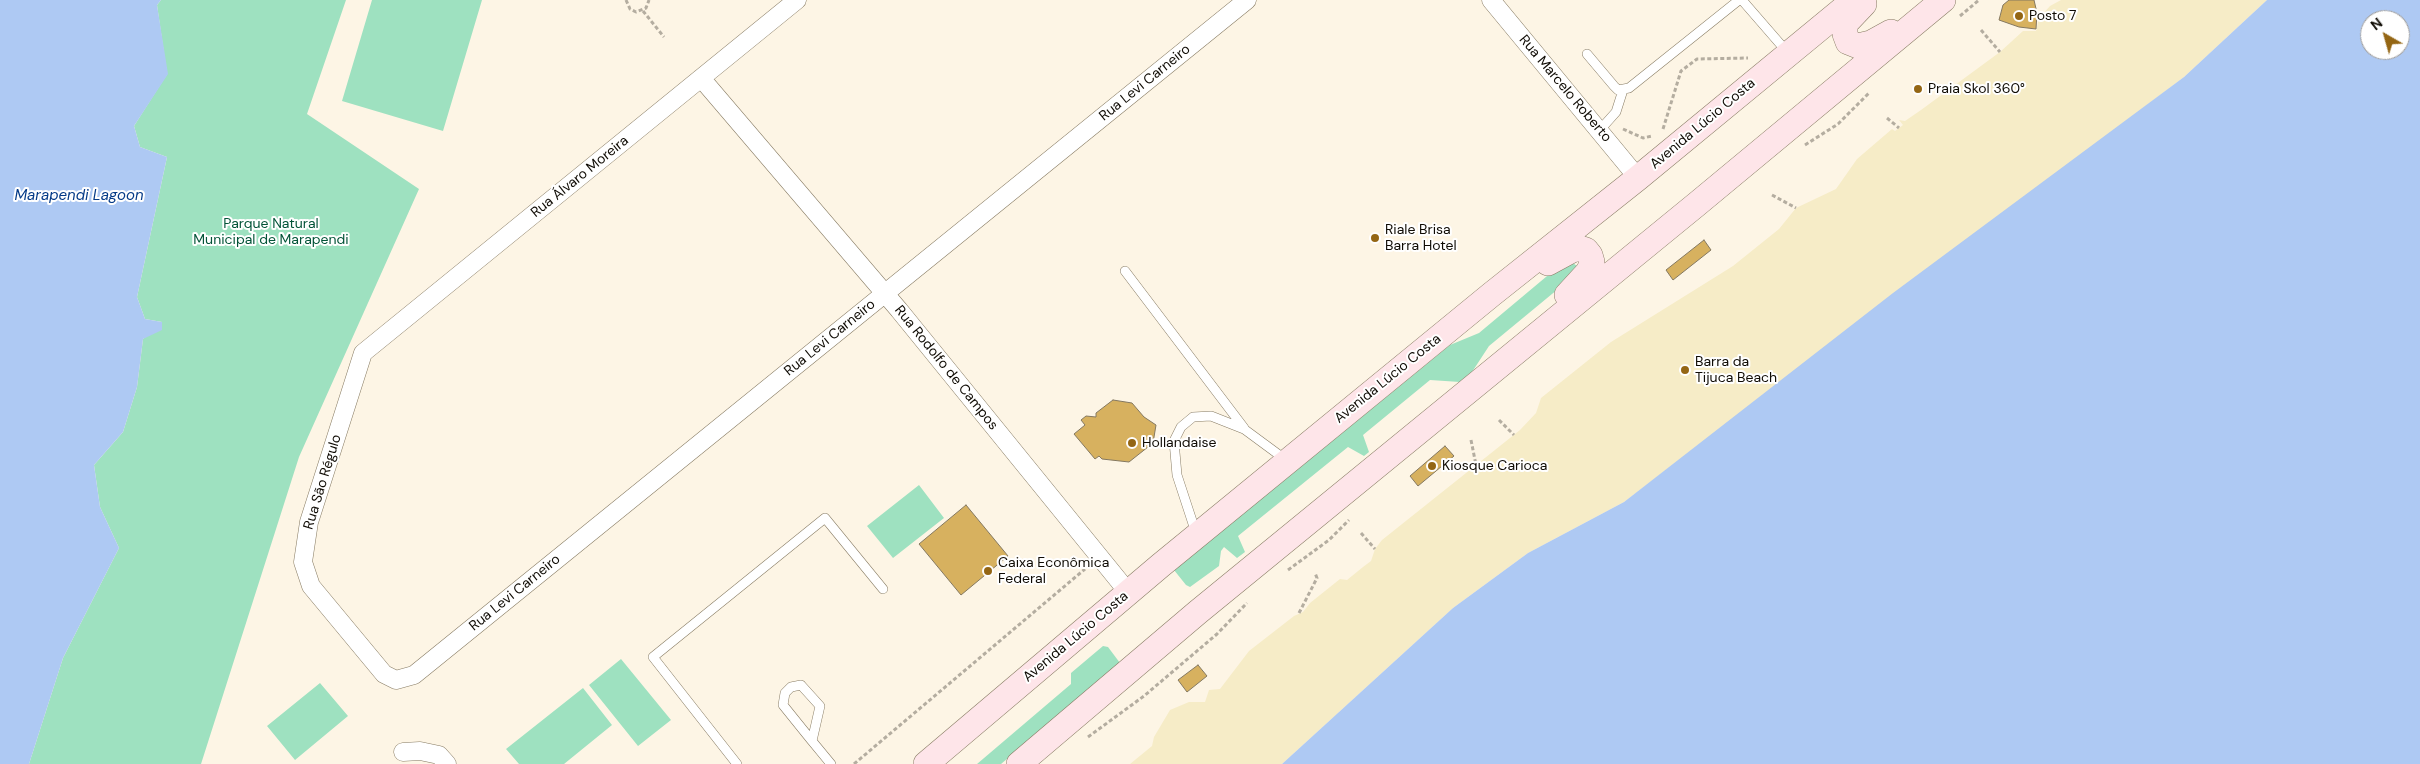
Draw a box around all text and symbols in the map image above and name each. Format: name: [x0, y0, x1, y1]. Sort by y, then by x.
place label: Posto 7: [2029, 8, 2077, 24]
marker: Posto 7: [2013, 10, 2025, 22]
north arrow: [2360, 10, 2410, 60]
text: N: [2367, 14, 2386, 34]
street label: Rua Marcelo Roberto: [1515, 32, 1615, 146]
street label: Rua Levi Carneiro: [1096, 41, 1194, 125]
street label: Avenida Lúcio Costa: [1647, 75, 1759, 173]
place label: Praia Skol 360°: [1928, 81, 2025, 97]
marker: Praia Skol 360°: [1912, 83, 1924, 95]
street label: Rua Álvaro Moreira: [528, 132, 632, 222]
water label: Marapendi Lagoon: [14, 187, 144, 205]
park label: Parque Natural Municipal de Marapendi: [193, 216, 349, 248]
place label: Riale Brisa Barra Hotel: [1385, 222, 1457, 254]
marker: Riale Brisa Barra Hotel: [1369, 232, 1381, 244]
street label: Rua Levi Carneiro: [781, 296, 879, 380]
street label: Rua Rodolfo de Campos: [891, 302, 1001, 434]
street label: Avenida Lúcio Costa: [1331, 331, 1445, 427]
place label: Barra da Tijuca Beach: [1695, 354, 1777, 387]
marker: Barra da Tijuca Beach: [1679, 364, 1691, 376]
street label: Rua São Régulo: [301, 432, 345, 532]
place label: Hollandaise: [1142, 435, 1216, 451]
marker: Hollandaise: [1126, 437, 1138, 449]
place label: Kiosque Carioca: [1442, 458, 1547, 474]
marker: Kiosque Carioca: [1426, 460, 1438, 472]
street label: Rua Levi Carneiro: [466, 551, 564, 635]
place label: Caixa Econômica Federal: [998, 555, 1109, 588]
marker: Caixa Econômica Federal: [982, 565, 994, 577]
street label: Avenida Lúcio Costa: [1020, 588, 1132, 686]

